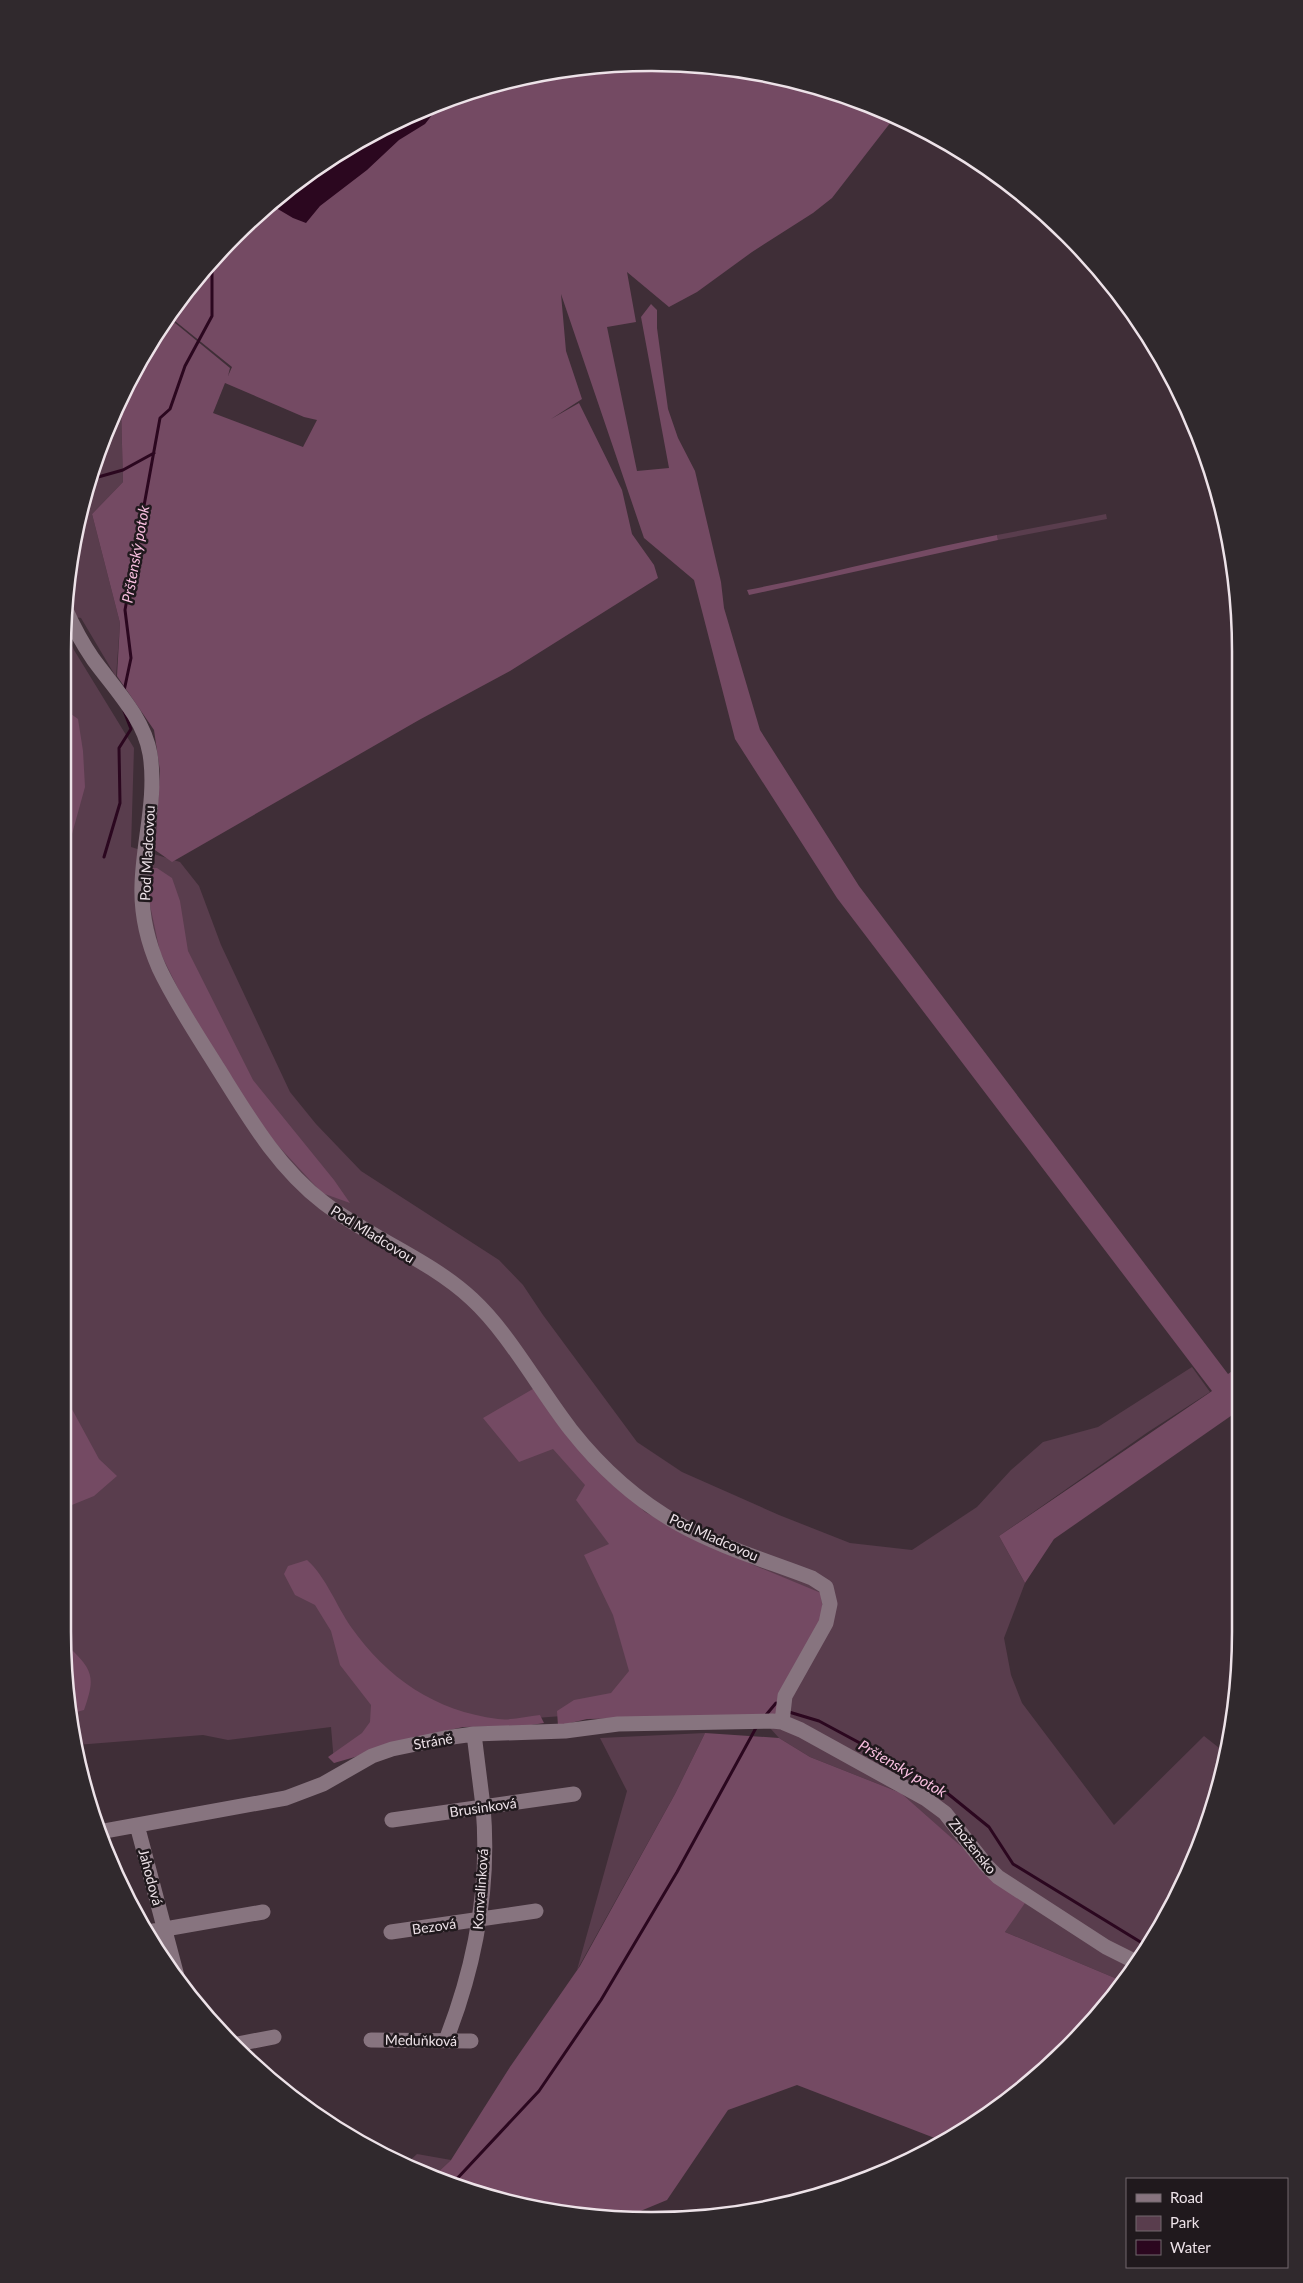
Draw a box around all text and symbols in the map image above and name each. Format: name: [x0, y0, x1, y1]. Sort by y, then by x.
water label: Prštenský potok: [118, 503, 153, 604]
street label: Pod Mladcovou: [136, 805, 158, 901]
street label: Pod Mladcovou: [328, 1201, 418, 1267]
street label: Pod Mladcovou: [667, 1510, 761, 1564]
street label: Stráně: [412, 1729, 454, 1753]
water label: Prštenský potok: [856, 1736, 951, 1801]
street label: Brusinková: [448, 1794, 518, 1820]
street label: Zbožensko: [946, 1815, 1000, 1877]
street label: Jahodová: [135, 1847, 167, 1907]
street label: Konvalinková: [469, 1848, 491, 1930]
street label: Bezová: [411, 1914, 457, 1938]
street label: Meduňková: [385, 2031, 457, 2049]
legend: [1126, 2178, 1288, 2268]
text: Road: [1170, 2188, 1203, 2206]
text: Park: [1170, 2213, 1200, 2231]
text: Water: [1170, 2238, 1211, 2256]

